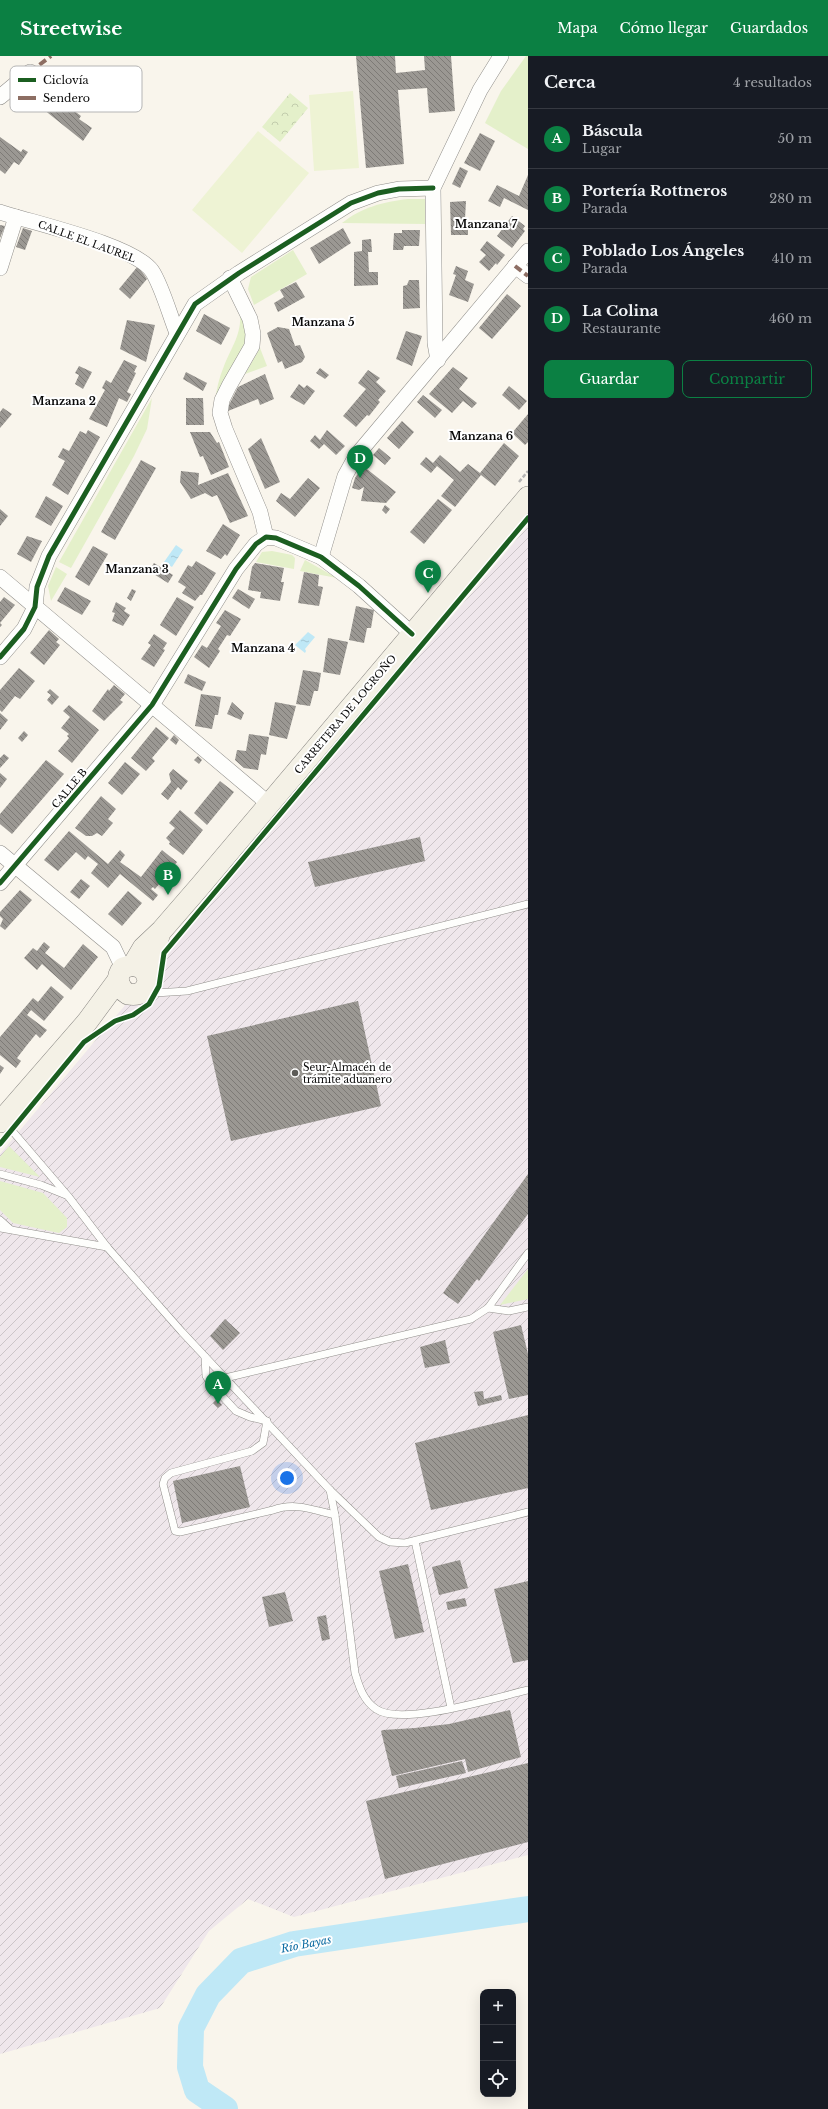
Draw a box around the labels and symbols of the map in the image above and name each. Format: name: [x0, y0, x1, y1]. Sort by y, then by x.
legend: [10, 66, 142, 112]
text: Ciclovía: [43, 73, 89, 87]
text: Sendero: [43, 91, 90, 105]
district label: Manzana 7: [455, 217, 518, 231]
street label: CALLE EL LAUREL: [36, 218, 138, 265]
district label: Manzana 5: [291, 315, 355, 329]
district label: Manzana 2: [32, 394, 96, 408]
district label: Manzana 6: [449, 429, 513, 443]
pin: D: [347, 445, 373, 478]
pin: C: [415, 560, 441, 593]
district label: Manzana 3: [105, 562, 169, 576]
district label: Manzana 4: [231, 641, 295, 655]
street label: CARRETERA DE LOGROÑO: [291, 651, 399, 777]
street label: CALLE B: [49, 765, 90, 811]
pin: B: [155, 862, 181, 895]
place label: Seur-Almacén de trámite aduanero: [303, 1061, 392, 1086]
marker: Seur-Almacén de trámite aduanero: [290, 1068, 300, 1078]
pin: A: [205, 1371, 231, 1404]
your location: [277, 1468, 297, 1488]
water label: Río Bayas: [279, 1932, 332, 1956]

